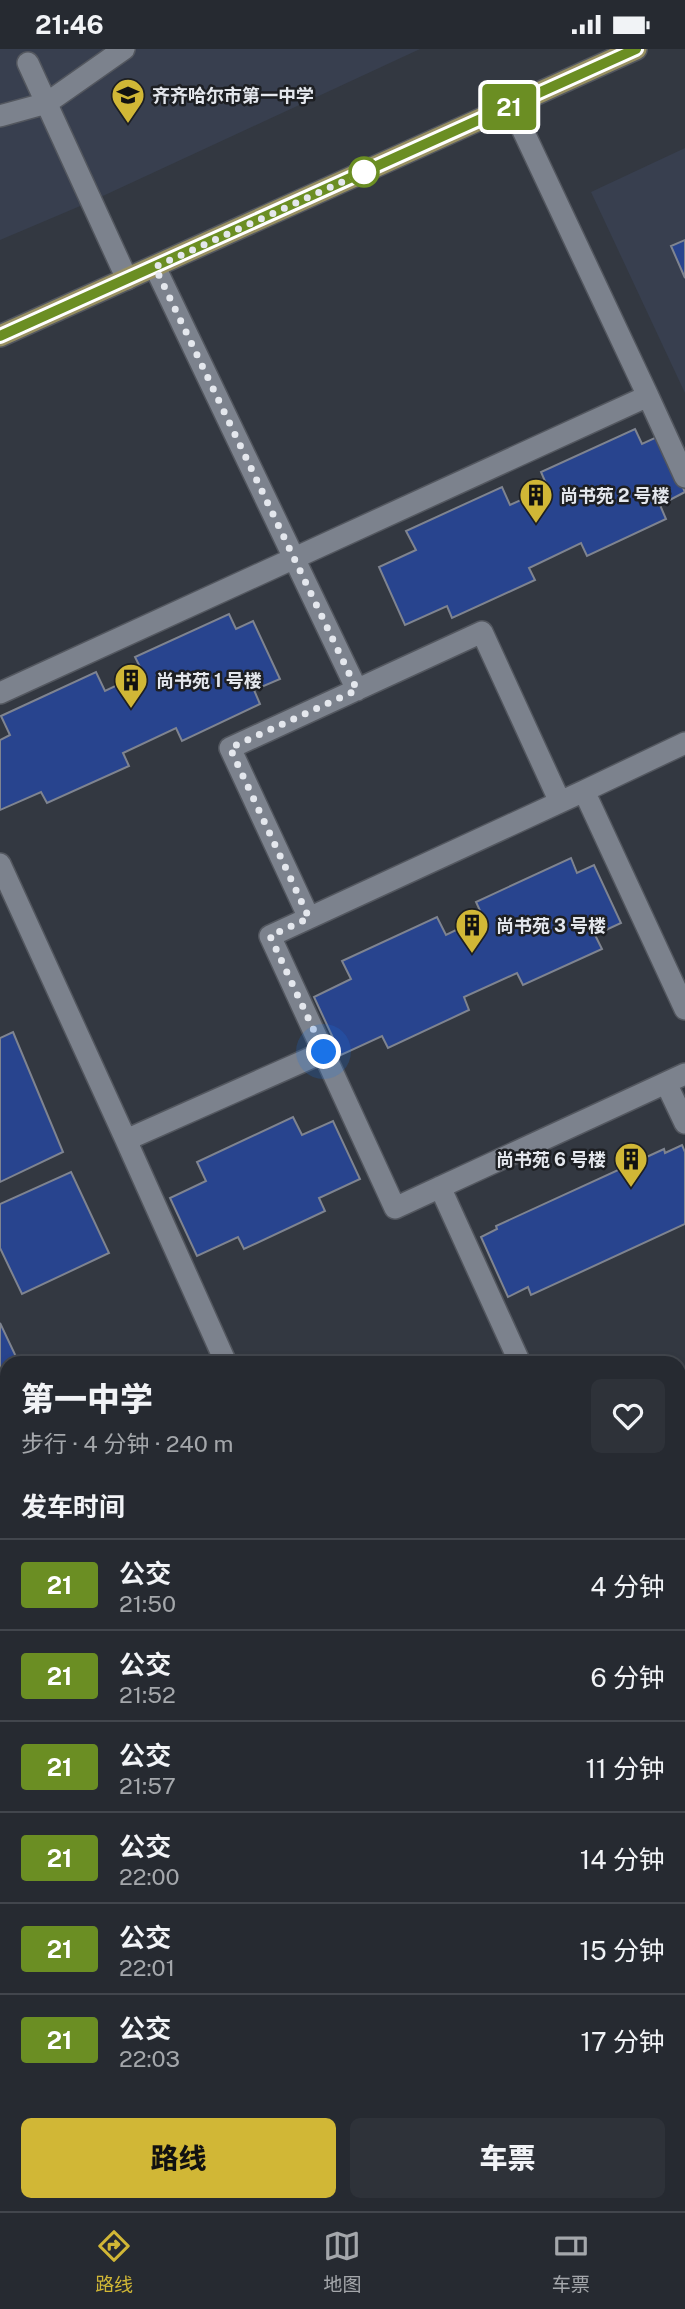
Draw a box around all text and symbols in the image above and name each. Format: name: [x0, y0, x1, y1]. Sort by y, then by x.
text: 21:46: [35, 9, 104, 40]
school or university icon: 齐齐哈尔市第一中学: [109, 76, 147, 125]
line badge: 21: [477, 84, 540, 130]
place label: 齐齐哈尔市第一中学: [152, 85, 314, 106]
text: 21: [496, 93, 522, 121]
unlabelled marker: [349, 157, 379, 187]
building icon: 尚书苑 2 号楼: [517, 476, 555, 525]
place label: 尚书苑 2 号楼: [560, 485, 670, 506]
building icon: 尚书苑 1 号楼: [112, 661, 150, 710]
place label: 尚书苑 1 号楼: [156, 670, 262, 691]
building icon: 尚书苑 3 号楼: [453, 906, 491, 955]
place label: 尚书苑 3 号楼: [496, 915, 606, 936]
your location: [306, 1034, 341, 1069]
building icon: 尚书苑 6 号楼: [612, 1140, 650, 1189]
place label: 尚书苑 6 号楼: [496, 1149, 606, 1170]
button: heart: [591, 1379, 665, 1453]
text: 第一中学: [21, 1380, 153, 1418]
text: 步行 · 4 分钟 · 240 m: [21, 1430, 233, 1457]
text: 发车时间: [21, 1491, 125, 1522]
text: 公交: [119, 1558, 171, 1589]
text: 21: [47, 1571, 72, 1599]
text: 4 分钟: [590, 1571, 665, 1602]
text: 21:50: [119, 1590, 176, 1617]
text: 公交: [119, 1649, 171, 1680]
text: 21: [47, 1662, 72, 1690]
text: 6 分钟: [590, 1662, 665, 1693]
text: 21:52: [119, 1681, 176, 1708]
text: 公交: [119, 1740, 171, 1771]
text: 21: [47, 1753, 72, 1781]
text: 11 分钟: [586, 1753, 665, 1784]
text: 21:57: [119, 1772, 176, 1799]
text: 公交: [119, 1831, 171, 1862]
text: 21: [47, 1844, 72, 1872]
text: 14 分钟: [580, 1844, 665, 1875]
text: 22:00: [119, 1863, 180, 1890]
text: 公交: [119, 1922, 171, 1953]
text: 21: [47, 1935, 72, 1963]
text: 15 分钟: [579, 1935, 665, 1966]
text: 22:01: [119, 1954, 175, 1981]
text: 公交: [119, 2013, 171, 2044]
text: 21: [47, 2026, 72, 2054]
text: 17 分钟: [580, 2026, 665, 2057]
text: 22:03: [119, 2045, 180, 2072]
button: 路线: [21, 2118, 336, 2198]
button: 车票: [350, 2118, 665, 2198]
tab: 路线: [95, 2227, 133, 2296]
tab: 地图: [323, 2227, 362, 2296]
tab: 车票: [552, 2227, 590, 2296]

